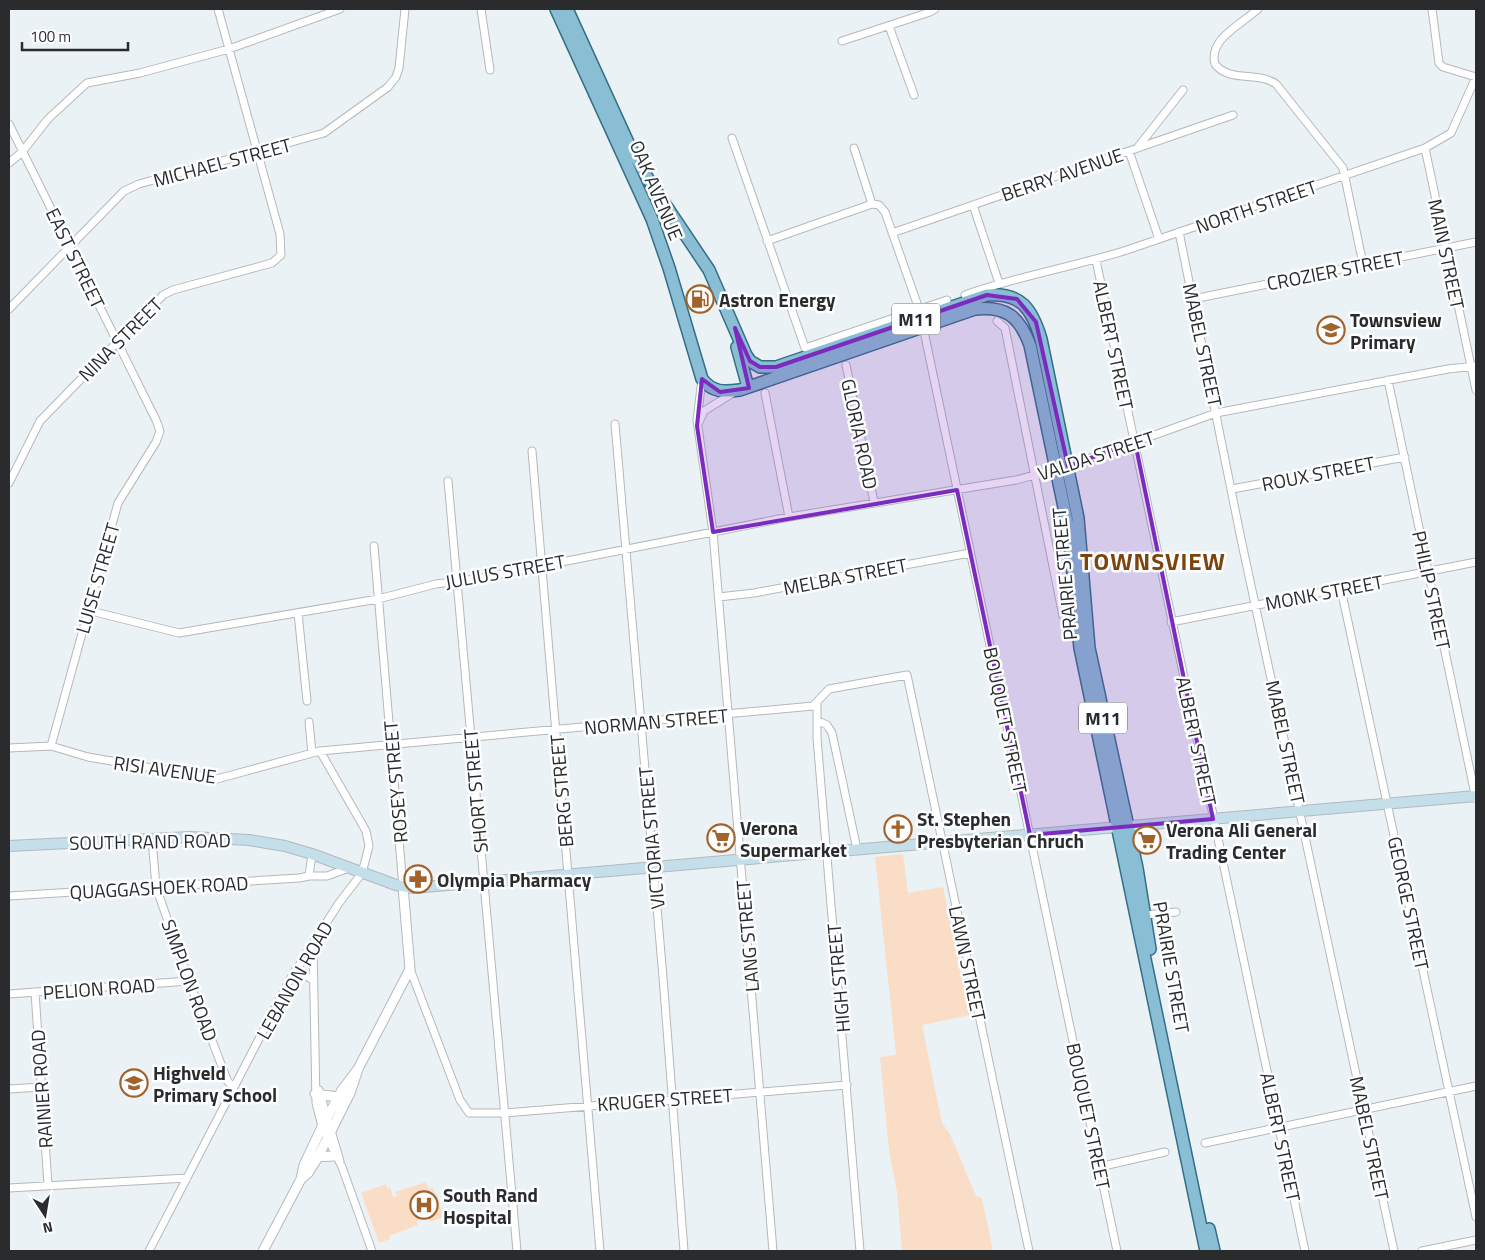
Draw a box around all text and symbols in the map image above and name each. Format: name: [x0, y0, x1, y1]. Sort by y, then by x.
scale bar: [22, 20, 129, 52]
text: 100 m: [30, 25, 71, 48]
street label: MICHAEL STREET: [150, 130, 294, 194]
street label: OAK AVENUE: [623, 135, 691, 245]
street label: BERRY AVENUE: [997, 140, 1127, 208]
street label: NORTH STREET: [1191, 172, 1321, 240]
street label: MAIN STREET: [1421, 196, 1473, 312]
street label: EAST STREET: [39, 203, 113, 313]
street label: CROZIER STREET: [1264, 243, 1406, 297]
street label: ALBERT STREET: [1086, 278, 1142, 412]
street label: MABEL STREET: [1176, 280, 1230, 410]
fuel station icon: Astron Energy: [685, 284, 715, 314]
place label: Astron Energy: [719, 285, 836, 314]
street label: NINA STREET: [71, 290, 169, 388]
road number: M11: [892, 304, 940, 334]
place label: Townsview Primary: [1350, 305, 1442, 356]
school or university icon: Townsview Primary: [1316, 315, 1346, 345]
street label: GLORIA ROAD: [834, 376, 886, 492]
street label: VALDA STREET: [1034, 422, 1158, 488]
street label: ROUX STREET: [1259, 448, 1377, 498]
street label: PRAIRIE STREET: [1044, 507, 1084, 641]
street label: LUISE STREET: [67, 519, 127, 637]
street label: PHILIP STREET: [1405, 528, 1459, 652]
district label: TOWNSVIEW: [1080, 543, 1226, 579]
street label: JULIUS STREET: [443, 546, 567, 596]
street label: MELBA STREET: [781, 550, 909, 602]
street label: MONK STREET: [1263, 566, 1385, 618]
street label: BOUQUET STREET: [976, 644, 1036, 796]
street label: ALBERT STREET: [1169, 674, 1225, 808]
street label: MABEL STREET: [1259, 677, 1313, 807]
street label: NORMAN STREET: [583, 700, 729, 742]
road number: M11: [1079, 702, 1127, 734]
street label: ROSEY STREET: [375, 720, 415, 844]
street label: SHORT STREET: [455, 728, 495, 854]
street label: BERG STREET: [542, 734, 580, 848]
street label: RISI AVENUE: [112, 747, 218, 791]
street label: VICTORIA STREET: [630, 765, 672, 911]
place label: St. Stephen Presbyterian Chruch: [917, 804, 1084, 855]
place label: Verona Supermarket: [740, 813, 847, 864]
church icon: St. Stephen Presbyterian Chruch: [883, 814, 913, 844]
place label: Verona Ali General Trading Center: [1166, 815, 1317, 866]
supermarket icon: Verona Supermarket: [706, 823, 736, 853]
street label: SOUTH RAND ROAD: [69, 825, 231, 857]
supermarket icon: Verona Ali General Trading Center: [1132, 825, 1162, 855]
street label: GEORGE STREET: [1381, 834, 1437, 972]
pharmacy icon: Olympia Pharmacy: [403, 864, 433, 894]
place label: Olympia Pharmacy: [437, 865, 592, 894]
street label: QUAGGASHOEK ROAD: [69, 868, 249, 906]
street label: LANG STREET: [728, 879, 766, 993]
street label: PRAIRIE STREET: [1146, 899, 1198, 1035]
street label: LAWN STREET: [942, 903, 994, 1023]
street label: SIMPLON ROAD: [154, 915, 226, 1045]
street label: LEBANON ROAD: [248, 915, 340, 1045]
street label: HIGH STREET: [819, 922, 857, 1034]
street label: PELION ROAD: [42, 970, 156, 1006]
street label: RAINIER ROAD: [22, 1029, 60, 1149]
street label: BOUQUET STREET: [1059, 1040, 1119, 1192]
place label: Highveld Primary School: [153, 1058, 277, 1109]
school or university icon: Highveld Primary School: [119, 1068, 149, 1098]
street label: ALBERT STREET: [1253, 1070, 1309, 1204]
street label: MABEL STREET: [1343, 1073, 1397, 1203]
street label: KRUGER STREET: [596, 1080, 734, 1118]
place label: South Rand Hospital: [443, 1180, 538, 1231]
north arrow: [20, 1190, 70, 1240]
hospital icon: South Rand Hospital: [409, 1190, 439, 1220]
text: N: [41, 1217, 55, 1239]

